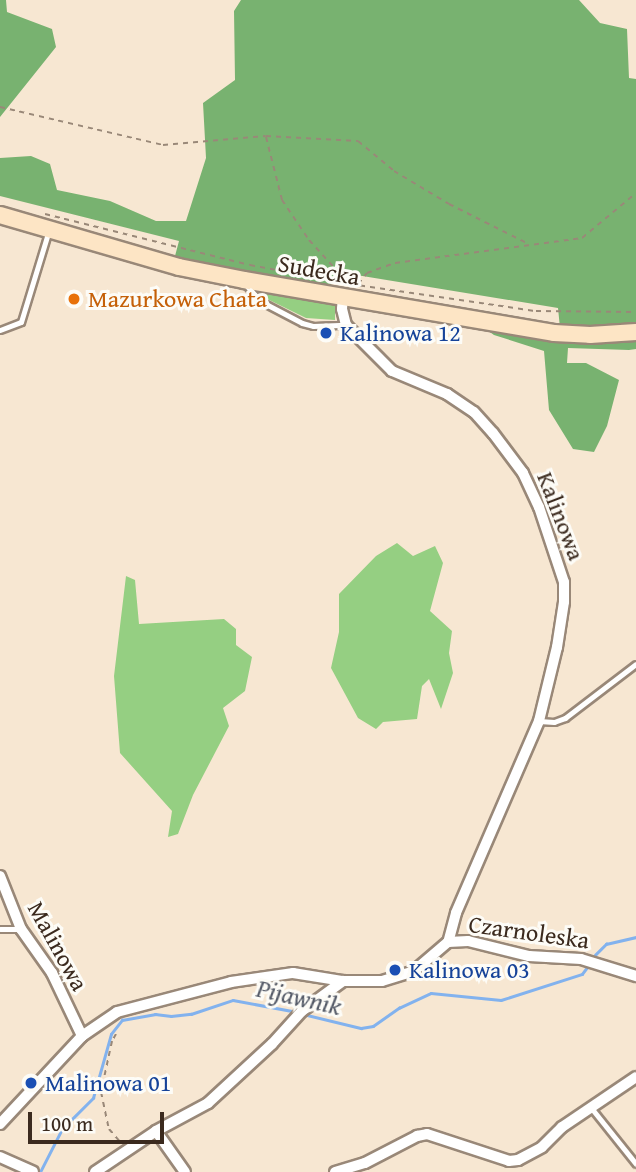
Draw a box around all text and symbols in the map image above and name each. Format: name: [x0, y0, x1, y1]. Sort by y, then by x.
street label: Sudecka: [276, 249, 362, 291]
place label: Mazurkowa Chata: [88, 285, 267, 313]
marker: Mazurkowa Chata: [66, 291, 82, 307]
place label: Kalinowa 12: [340, 319, 461, 347]
marker: Kalinowa 12: [318, 325, 334, 341]
street label: Kalinowa: [531, 468, 591, 564]
street label: Malinowa: [22, 896, 94, 996]
street label: Czarnoleska: [467, 909, 591, 955]
place label: Kalinowa 03: [409, 956, 530, 984]
marker: Kalinowa 03: [387, 962, 403, 978]
water label: Pijawnik: [254, 972, 344, 1022]
place label: Malinowa 01: [45, 1069, 171, 1097]
marker: Malinowa 01: [23, 1075, 39, 1091]
scale bar: [32, 1098, 168, 1142]
text: 100 m: [41, 1108, 93, 1139]

